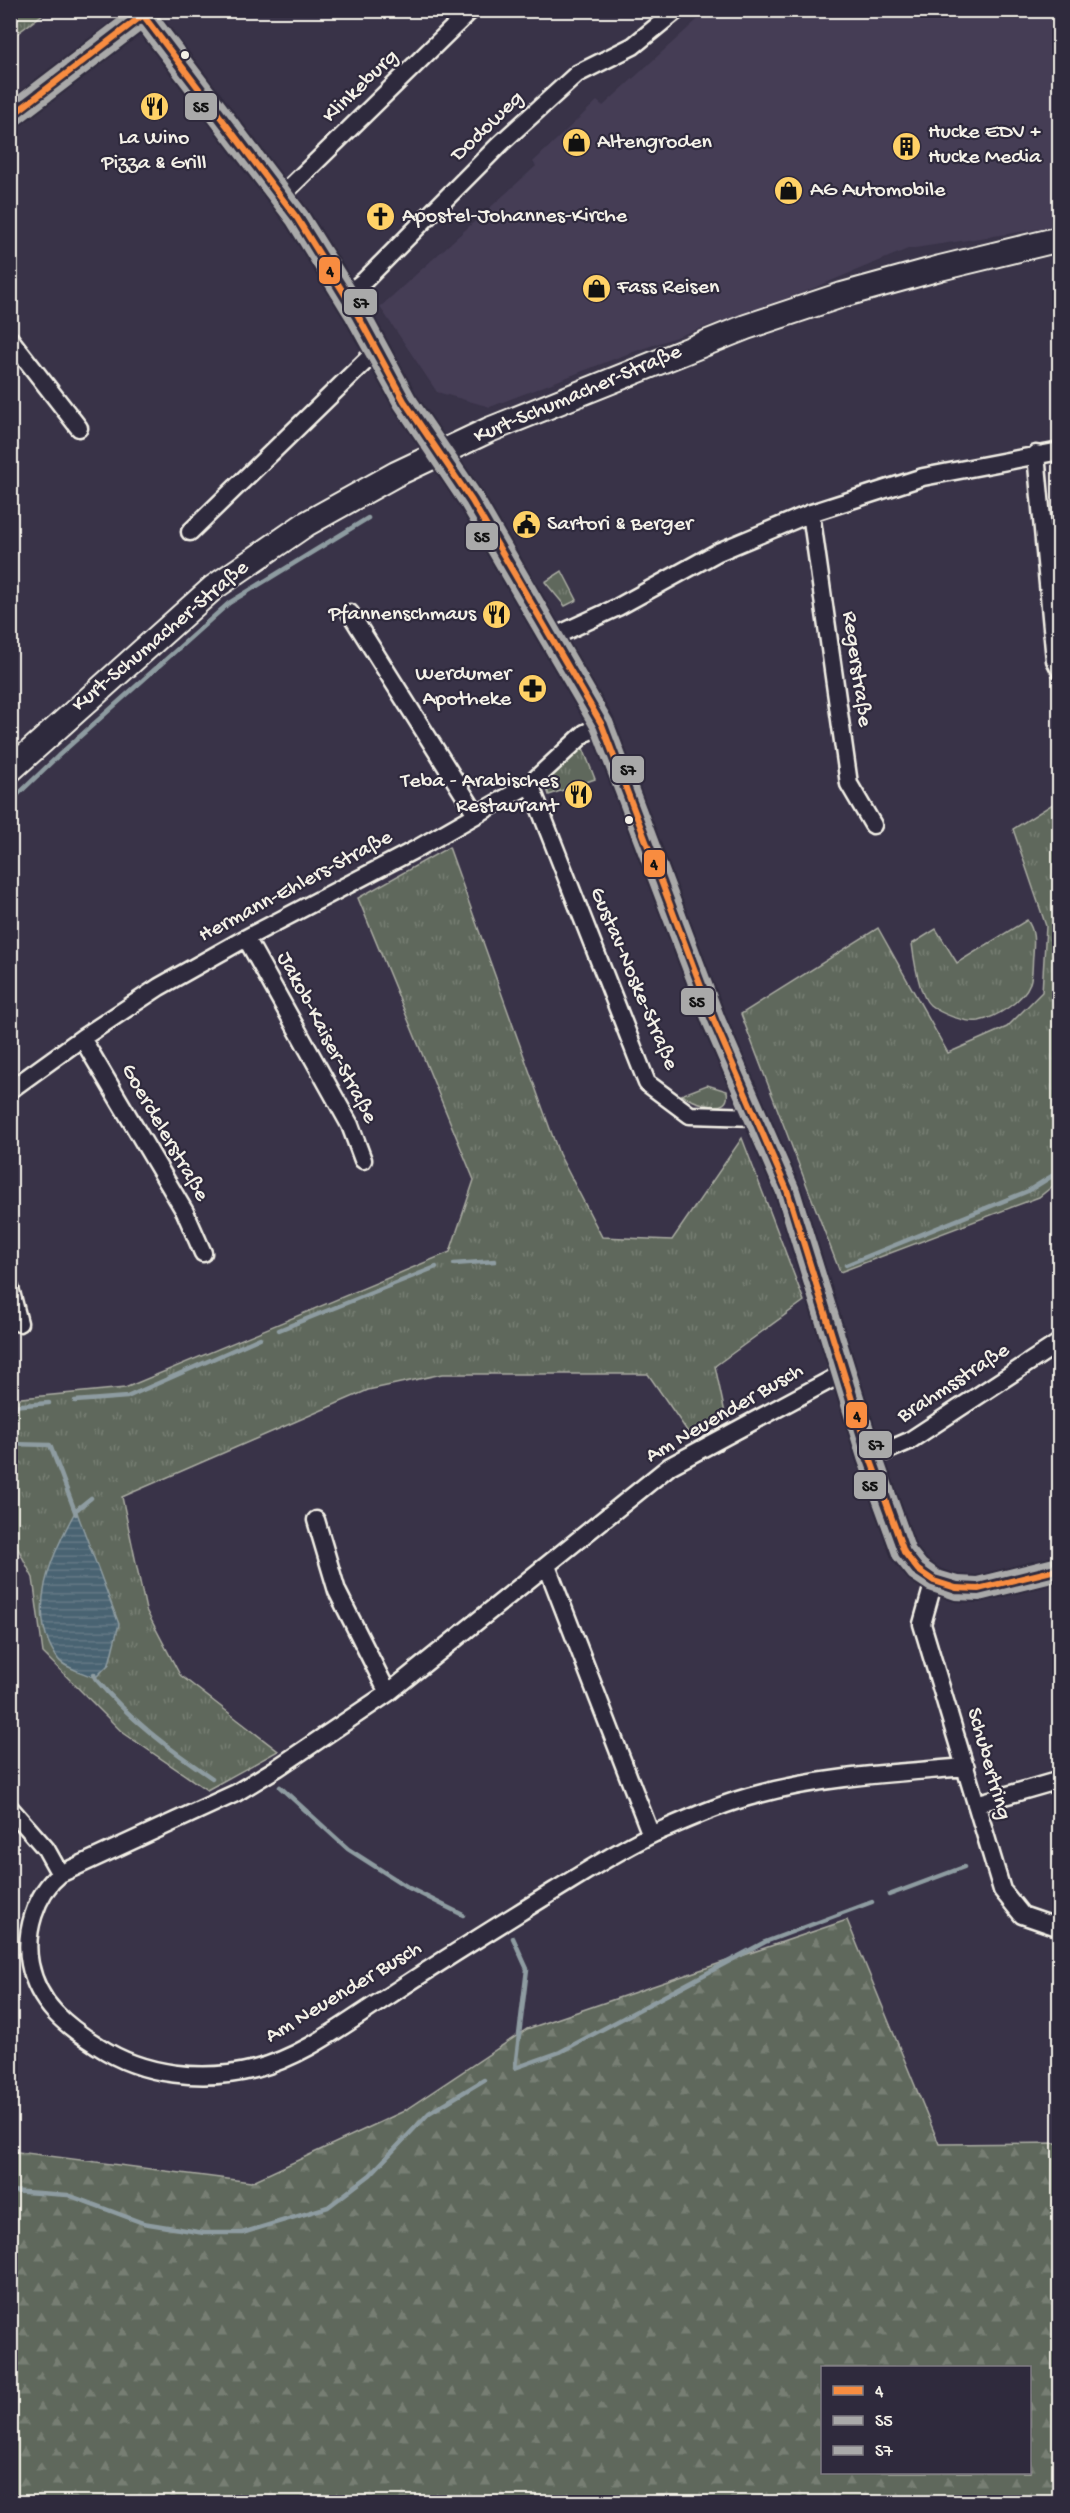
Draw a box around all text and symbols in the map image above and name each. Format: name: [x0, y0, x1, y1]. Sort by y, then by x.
street label: Klinkeburg: [318, 44, 404, 130]
unlabelled marker: [179, 49, 191, 61]
street label: Dodoweg: [445, 86, 530, 169]
restaurant icon: La Wino Pizza & Grill: [138, 91, 170, 123]
line badge: S5: [184, 92, 218, 121]
text: S5: [193, 100, 210, 119]
place label: Hucke EDV + Hucke Media: [928, 120, 1042, 171]
place label: La Wino Pizza & Grill: [100, 126, 207, 177]
shop icon: Altengroden: [560, 127, 592, 159]
place label: Altengroden: [597, 130, 713, 156]
building icon: Hucke EDV + Hucke Media: [891, 130, 923, 162]
shop icon: AG Automobile: [773, 175, 805, 207]
place label: AG Automobile: [810, 178, 946, 204]
church icon: Apostel-Johannes-Kirche: [365, 201, 397, 233]
place label: Apostel-Johannes-Kirche: [402, 204, 628, 230]
line badge: 4: [318, 256, 341, 285]
text: 4: [325, 264, 334, 283]
shop icon: Fass Reisen: [580, 272, 612, 304]
place label: Fass Reisen: [616, 275, 720, 301]
line badge: S7: [343, 288, 378, 316]
text: S7: [353, 296, 370, 315]
street label: Kurt-Schumacher-Straße: [470, 339, 686, 451]
public building icon: Sartori & Berger: [510, 509, 542, 541]
place label: Sartori & Berger: [547, 512, 695, 538]
line badge: S5: [465, 522, 499, 551]
text: S5: [474, 530, 491, 549]
street label: Kurt-Schumacher-Straße: [67, 555, 255, 719]
restaurant icon: Pfannenschmaus: [481, 599, 513, 631]
place label: Pfannenschmaus: [328, 602, 477, 628]
street label: Regerstraße: [835, 610, 877, 729]
place label: Werdumer Apotheke: [415, 662, 513, 713]
pharmacy icon: Werdumer Apotheke: [516, 672, 548, 704]
line badge: S7: [611, 755, 645, 784]
text: S7: [620, 763, 637, 782]
place label: Teba - Arabisches Restaurant: [399, 769, 560, 820]
restaurant icon: Teba - Arabisches Restaurant: [563, 779, 595, 811]
unlabelled marker: [623, 814, 635, 826]
street label: Hermann-Ehlers-Straße: [195, 825, 398, 949]
line badge: 4: [643, 849, 666, 878]
text: 4: [649, 857, 658, 876]
street label: Gustav-Noske-Straße: [583, 884, 684, 1075]
street label: Jakob-Kaiser-Straße: [270, 948, 383, 1129]
line badge: S5: [680, 987, 715, 1016]
text: S5: [689, 995, 706, 1014]
street label: Goerdelerstraße: [114, 1060, 214, 1207]
street label: Brahmsstraße: [892, 1338, 1016, 1430]
street label: Am Neuender Busch: [641, 1358, 809, 1470]
line badge: 4: [845, 1401, 868, 1429]
text: 4: [852, 1409, 861, 1428]
line badge: S7: [858, 1430, 893, 1459]
text: S7: [868, 1438, 885, 1457]
line badge: S5: [853, 1471, 887, 1500]
text: S5: [862, 1479, 879, 1498]
street label: Schubertring: [960, 1705, 1016, 1823]
street label: Am Neuender Busch: [261, 1936, 427, 2050]
legend: [821, 2366, 1031, 2474]
text: 4: [875, 2382, 884, 2403]
text: S5: [875, 2412, 893, 2433]
text: S7: [875, 2442, 893, 2463]

